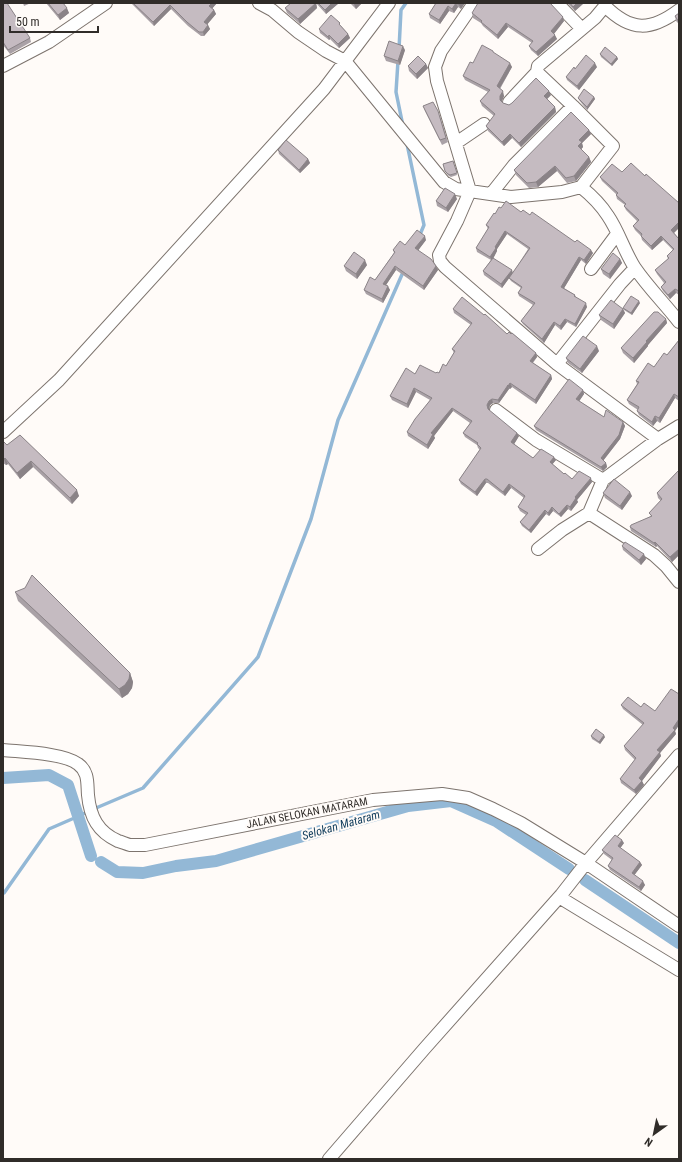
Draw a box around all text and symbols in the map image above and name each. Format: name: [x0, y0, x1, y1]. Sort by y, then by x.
scale bar: [10, 8, 98, 34]
text: 50 m: [16, 15, 40, 29]
street label: JALAN SELOKAN MATARAM: [245, 795, 369, 831]
water label: Selokan Mataram: [300, 807, 382, 843]
north arrow: [634, 1114, 674, 1154]
text: N: [642, 1135, 655, 1149]

